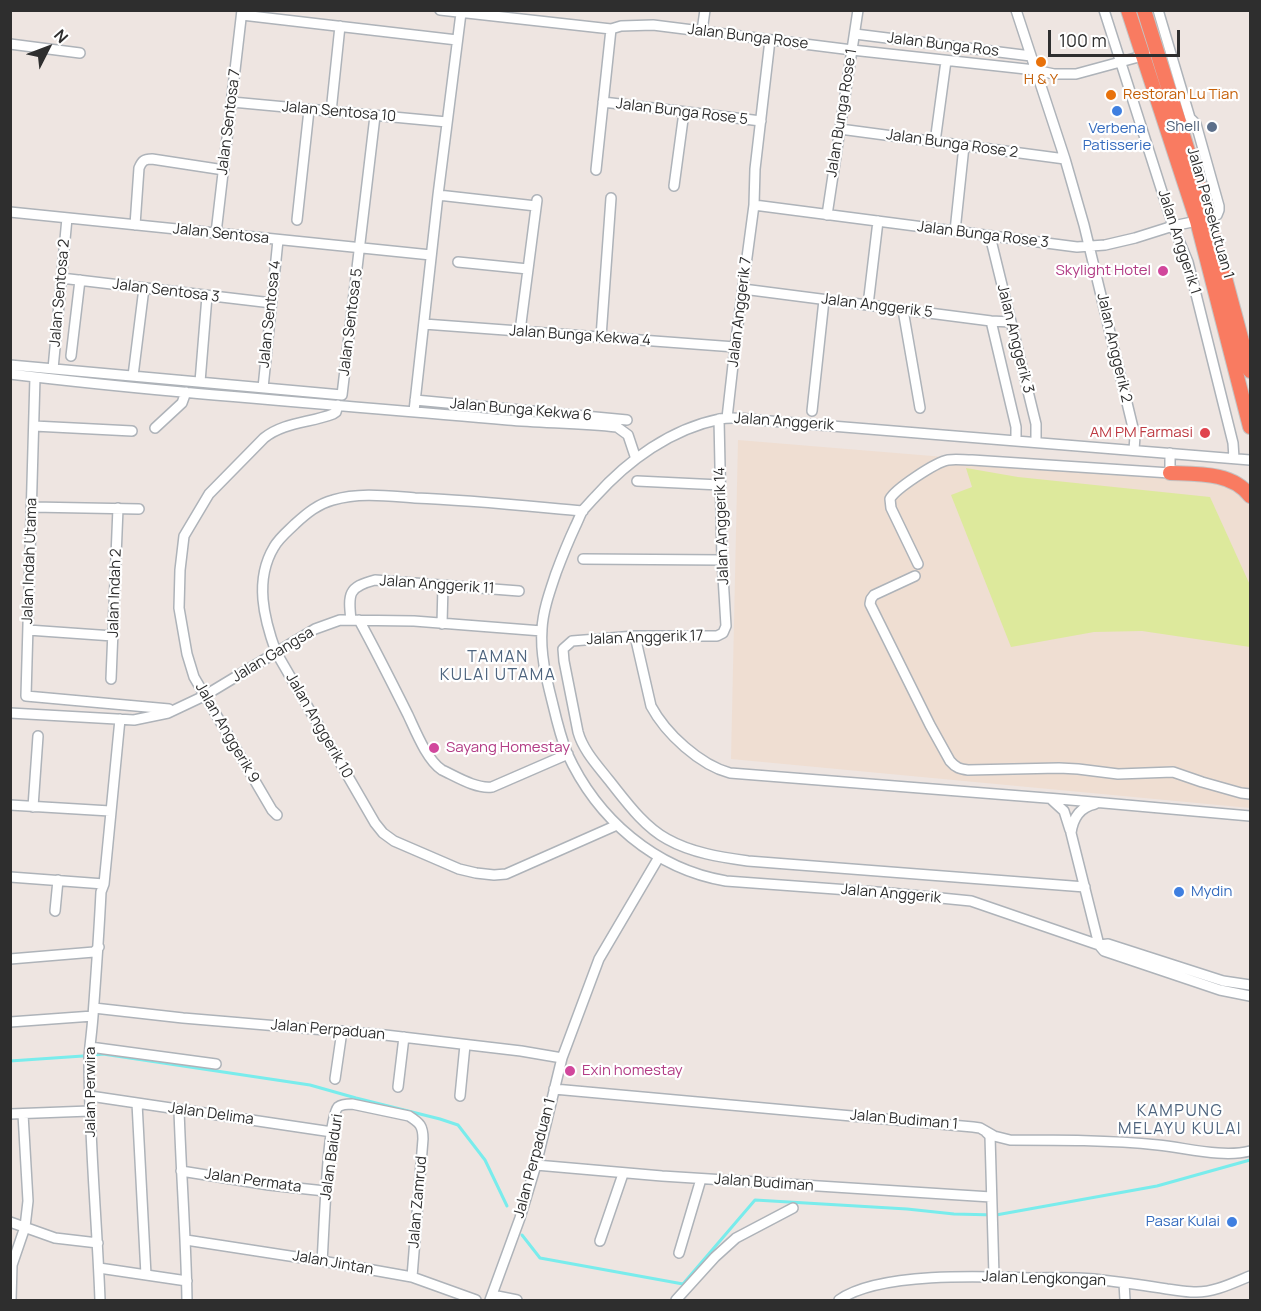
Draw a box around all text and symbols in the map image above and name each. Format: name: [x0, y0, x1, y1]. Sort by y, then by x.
north arrow: [18, 18, 78, 78]
scale bar: [1051, 18, 1183, 56]
street label: Jalan Bunga Rose: [687, 21, 809, 53]
text: N: [49, 24, 73, 48]
text: 100 m: [1059, 28, 1107, 52]
street label: Jalan Bunga Ros: [886, 29, 1000, 61]
street label: Jalan Bunga Rose 1: [823, 47, 861, 179]
marker: H & Y: [1034, 55, 1048, 69]
street label: Jalan Sentosa 7: [214, 68, 244, 176]
place label: H & Y: [1024, 71, 1058, 89]
place label: Restoran Lu Tian: [1123, 86, 1238, 104]
marker: Restoran Lu Tian: [1104, 88, 1118, 102]
street label: Jalan Bunga Rose 5: [615, 95, 749, 129]
street label: Jalan Sentosa 10: [281, 98, 397, 126]
marker: Verbena Patisserie: [1110, 104, 1124, 118]
place label: Shell: [1166, 118, 1200, 136]
place label: Verbena Patisserie: [1083, 120, 1151, 155]
marker: Shell: [1205, 120, 1219, 134]
street label: Jalan Bunga Rose 2: [885, 126, 1019, 162]
street label: Jalan Persekutuan 1: [1183, 145, 1237, 281]
street label: Jalan Anggerik 1: [1154, 187, 1204, 297]
street label: Jalan Bunga Rose 3: [916, 218, 1050, 252]
street label: Jalan Sentosa: [172, 220, 270, 248]
street label: Jalan Sentosa 2: [46, 238, 74, 348]
street label: Jalan Anggerik 7: [724, 256, 756, 368]
street label: Jalan Sentosa 4: [255, 259, 285, 369]
place label: Skylight Hotel: [1055, 262, 1151, 280]
marker: Skylight Hotel: [1156, 264, 1170, 278]
street label: Jalan Sentosa 5: [335, 267, 367, 377]
street label: Jalan Sentosa 3: [111, 276, 221, 306]
street label: Jalan Anggerik 3: [993, 283, 1037, 395]
street label: Jalan Anggerik 5: [820, 290, 934, 322]
street label: Jalan Anggerik 2: [1093, 291, 1135, 405]
street label: Jalan Bunga Kekwa 4: [509, 322, 651, 350]
street label: Jalan Bunga Kekwa 6: [449, 395, 593, 425]
street label: Jalan Anggerik: [733, 410, 835, 434]
place label: AM PM Farmasi: [1090, 424, 1193, 442]
marker: AM PM Farmasi: [1198, 426, 1212, 440]
street label: Jalan Anggerik 14: [711, 467, 733, 585]
street label: Jalan Indah Utama: [19, 498, 41, 624]
street label: Jalan Indah 2: [104, 548, 126, 638]
street label: Jalan Anggerik 11: [379, 572, 495, 598]
street label: Jalan Gangsa: [229, 624, 317, 686]
street label: Jalan Anggerik 17: [586, 627, 704, 649]
district label: TAMAN KULAI UTAMA: [440, 648, 556, 686]
street label: Jalan Anggerik 10: [282, 670, 356, 782]
street label: Jalan Anggerik 9: [191, 680, 263, 786]
place label: Sayang Homestay: [446, 739, 570, 757]
marker: Sayang Homestay: [427, 741, 441, 755]
street label: Jalan Anggerik: [840, 881, 942, 907]
place label: Mydin: [1191, 883, 1233, 901]
marker: Mydin: [1172, 885, 1186, 899]
street label: Jalan Perpaduan: [270, 1016, 386, 1044]
street label: Jalan Perwira: [82, 1047, 100, 1137]
place label: Exin homestay: [582, 1062, 683, 1080]
marker: Exin homestay: [563, 1064, 577, 1078]
street label: Jalan Perpaduan 1: [510, 1096, 560, 1220]
street label: Jalan Delima: [167, 1099, 255, 1129]
district label: KAMPUNG MELAYU KULAI: [1118, 1102, 1242, 1140]
street label: Jalan Budiman 1: [849, 1106, 959, 1134]
street label: Jalan Baiduri: [317, 1113, 347, 1201]
street label: Jalan Zamrud: [405, 1155, 431, 1249]
street label: Jalan Permata: [203, 1165, 303, 1197]
street label: Jalan Budiman: [714, 1171, 814, 1195]
place label: Pasar Kulai: [1146, 1213, 1220, 1231]
marker: Pasar Kulai: [1225, 1215, 1239, 1229]
street label: Jalan Jintan: [291, 1247, 375, 1279]
street label: Jalan Lengkongan: [982, 1268, 1106, 1290]

